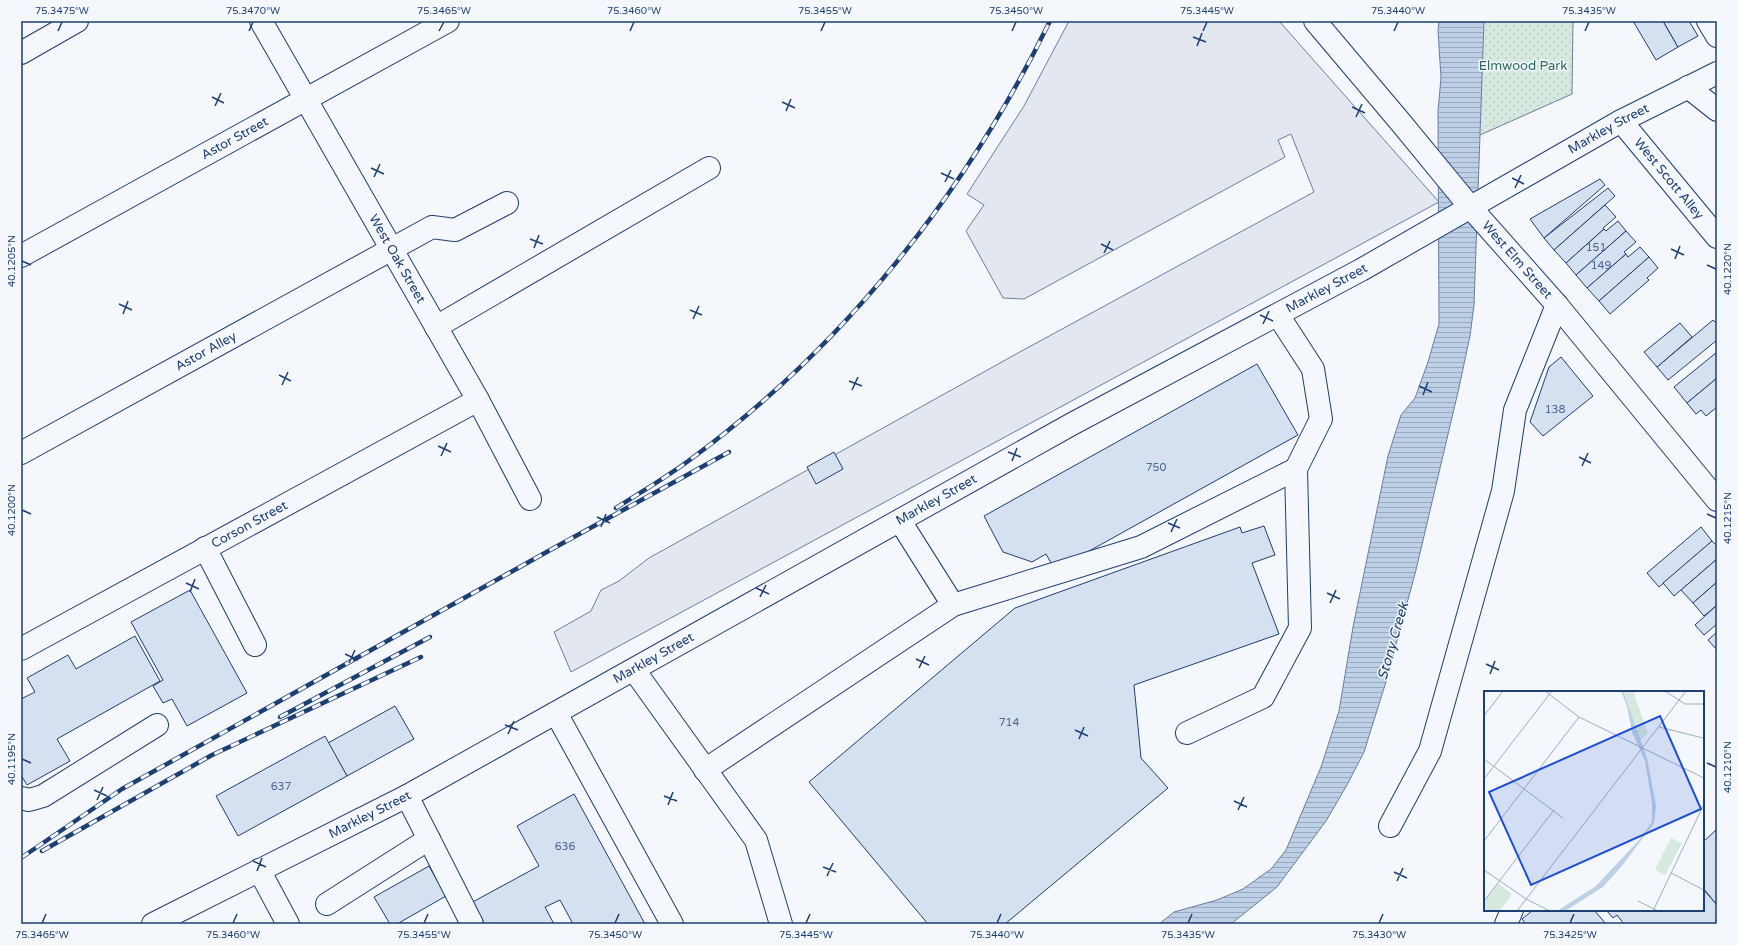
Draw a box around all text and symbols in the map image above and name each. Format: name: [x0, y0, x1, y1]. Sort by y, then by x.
text: 75.3475°W: [35, 5, 89, 17]
text: 75.3470°W: [226, 5, 280, 17]
text: 75.3465°W: [417, 5, 471, 17]
text: 75.3460°W: [607, 5, 661, 17]
text: 75.3455°W: [798, 5, 852, 17]
text: 75.3450°W: [989, 5, 1043, 17]
text: 75.3445°W: [1180, 5, 1234, 17]
text: 75.3440°W: [1371, 5, 1425, 17]
text: 75.3435°W: [1562, 5, 1616, 17]
park label: Elmwood Park: [1479, 58, 1567, 74]
street label: Markley Street: [1565, 100, 1652, 158]
street label: Astor Street: [198, 113, 271, 163]
street label: West Scott Alley: [1630, 135, 1707, 223]
street label: West Oak Street: [365, 211, 429, 306]
street label: West Elm Street: [1478, 218, 1556, 302]
text: 40.1205°N: [6, 235, 18, 287]
house number: 151: [1586, 241, 1606, 254]
text: 40.1220°N: [1722, 243, 1734, 295]
house number: 149: [1591, 259, 1611, 272]
street label: Markley Street: [1283, 260, 1370, 317]
street label: Astor Alley: [172, 328, 239, 375]
house number: 138: [1545, 403, 1565, 416]
house number: 750: [1146, 461, 1166, 474]
street label: Markley Street: [893, 471, 980, 529]
text: 40.1200°N: [6, 484, 18, 536]
text: 40.1215°N: [1722, 492, 1734, 544]
street label: Corson Street: [208, 497, 290, 552]
water label: Stony Creek: [1374, 599, 1413, 682]
street label: Markley Street: [610, 629, 697, 687]
inset map: [1484, 691, 1704, 911]
house number: 714: [999, 716, 1019, 729]
text: 40.1195°N: [6, 733, 18, 785]
text: 40.1210°N: [1722, 741, 1734, 793]
house number: 637: [271, 780, 291, 793]
street label: Markley Street: [326, 787, 414, 842]
house number: 636: [555, 840, 575, 853]
text: 75.3465°W: [15, 929, 69, 941]
text: 75.3460°W: [206, 929, 260, 941]
text: 75.3455°W: [397, 929, 451, 941]
text: 75.3450°W: [588, 929, 642, 941]
text: 75.3445°W: [779, 929, 833, 941]
text: 75.3440°W: [970, 929, 1024, 941]
text: 75.3435°W: [1161, 929, 1215, 941]
text: 75.3430°W: [1352, 929, 1406, 941]
text: 75.3425°W: [1543, 929, 1597, 941]

